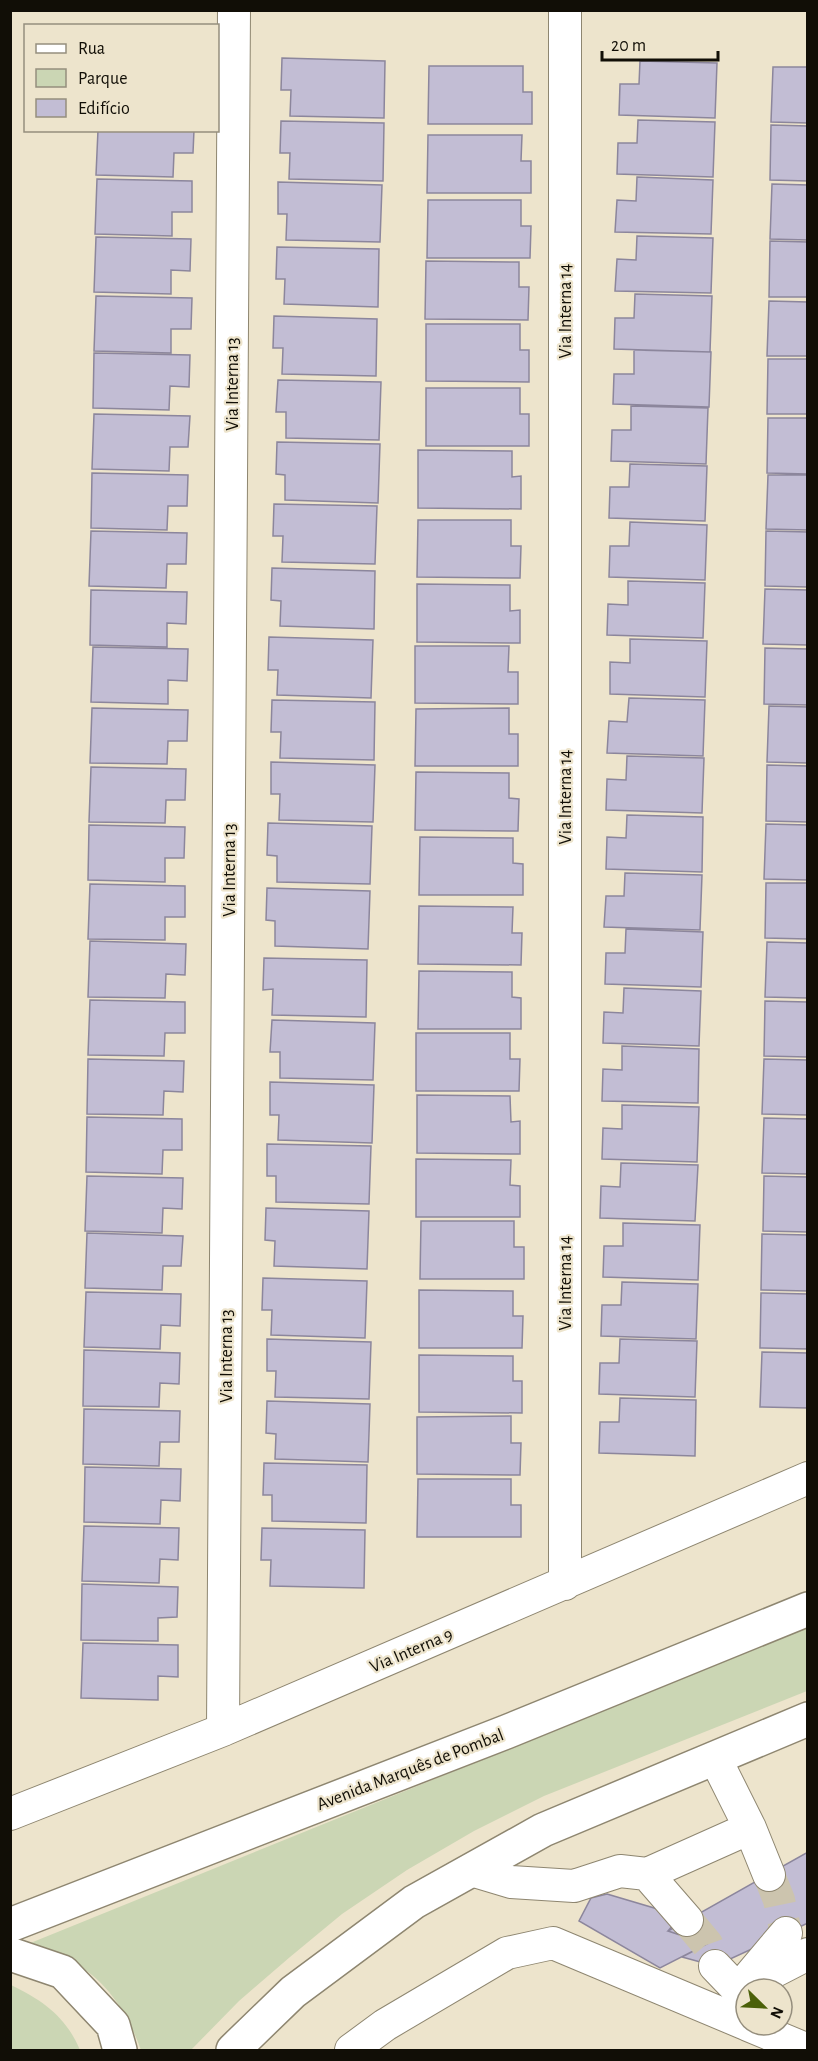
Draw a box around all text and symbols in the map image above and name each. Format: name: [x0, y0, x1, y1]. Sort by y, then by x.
legend: [24, 24, 219, 132]
scale bar: [602, 24, 718, 62]
text: 20 m: [611, 37, 646, 55]
text: Rua: [78, 40, 105, 58]
text: Parque: [78, 70, 127, 88]
text: Edifício: [78, 100, 130, 118]
street label: Via Interna 14: [557, 263, 575, 358]
street label: Via Interna 13: [224, 337, 242, 431]
street label: Via Interna 14: [557, 749, 575, 844]
street label: Via Interna 13: [221, 823, 239, 917]
street label: Via Interna 14: [557, 1235, 575, 1330]
street label: Via Interna 13: [218, 1309, 236, 1403]
street label: Via Interna 9: [367, 1625, 456, 1676]
street label: Avenida Marquês de Pombal: [314, 1726, 506, 1814]
north arrow: [734, 1977, 794, 2037]
text: N: [767, 2004, 786, 2021]

